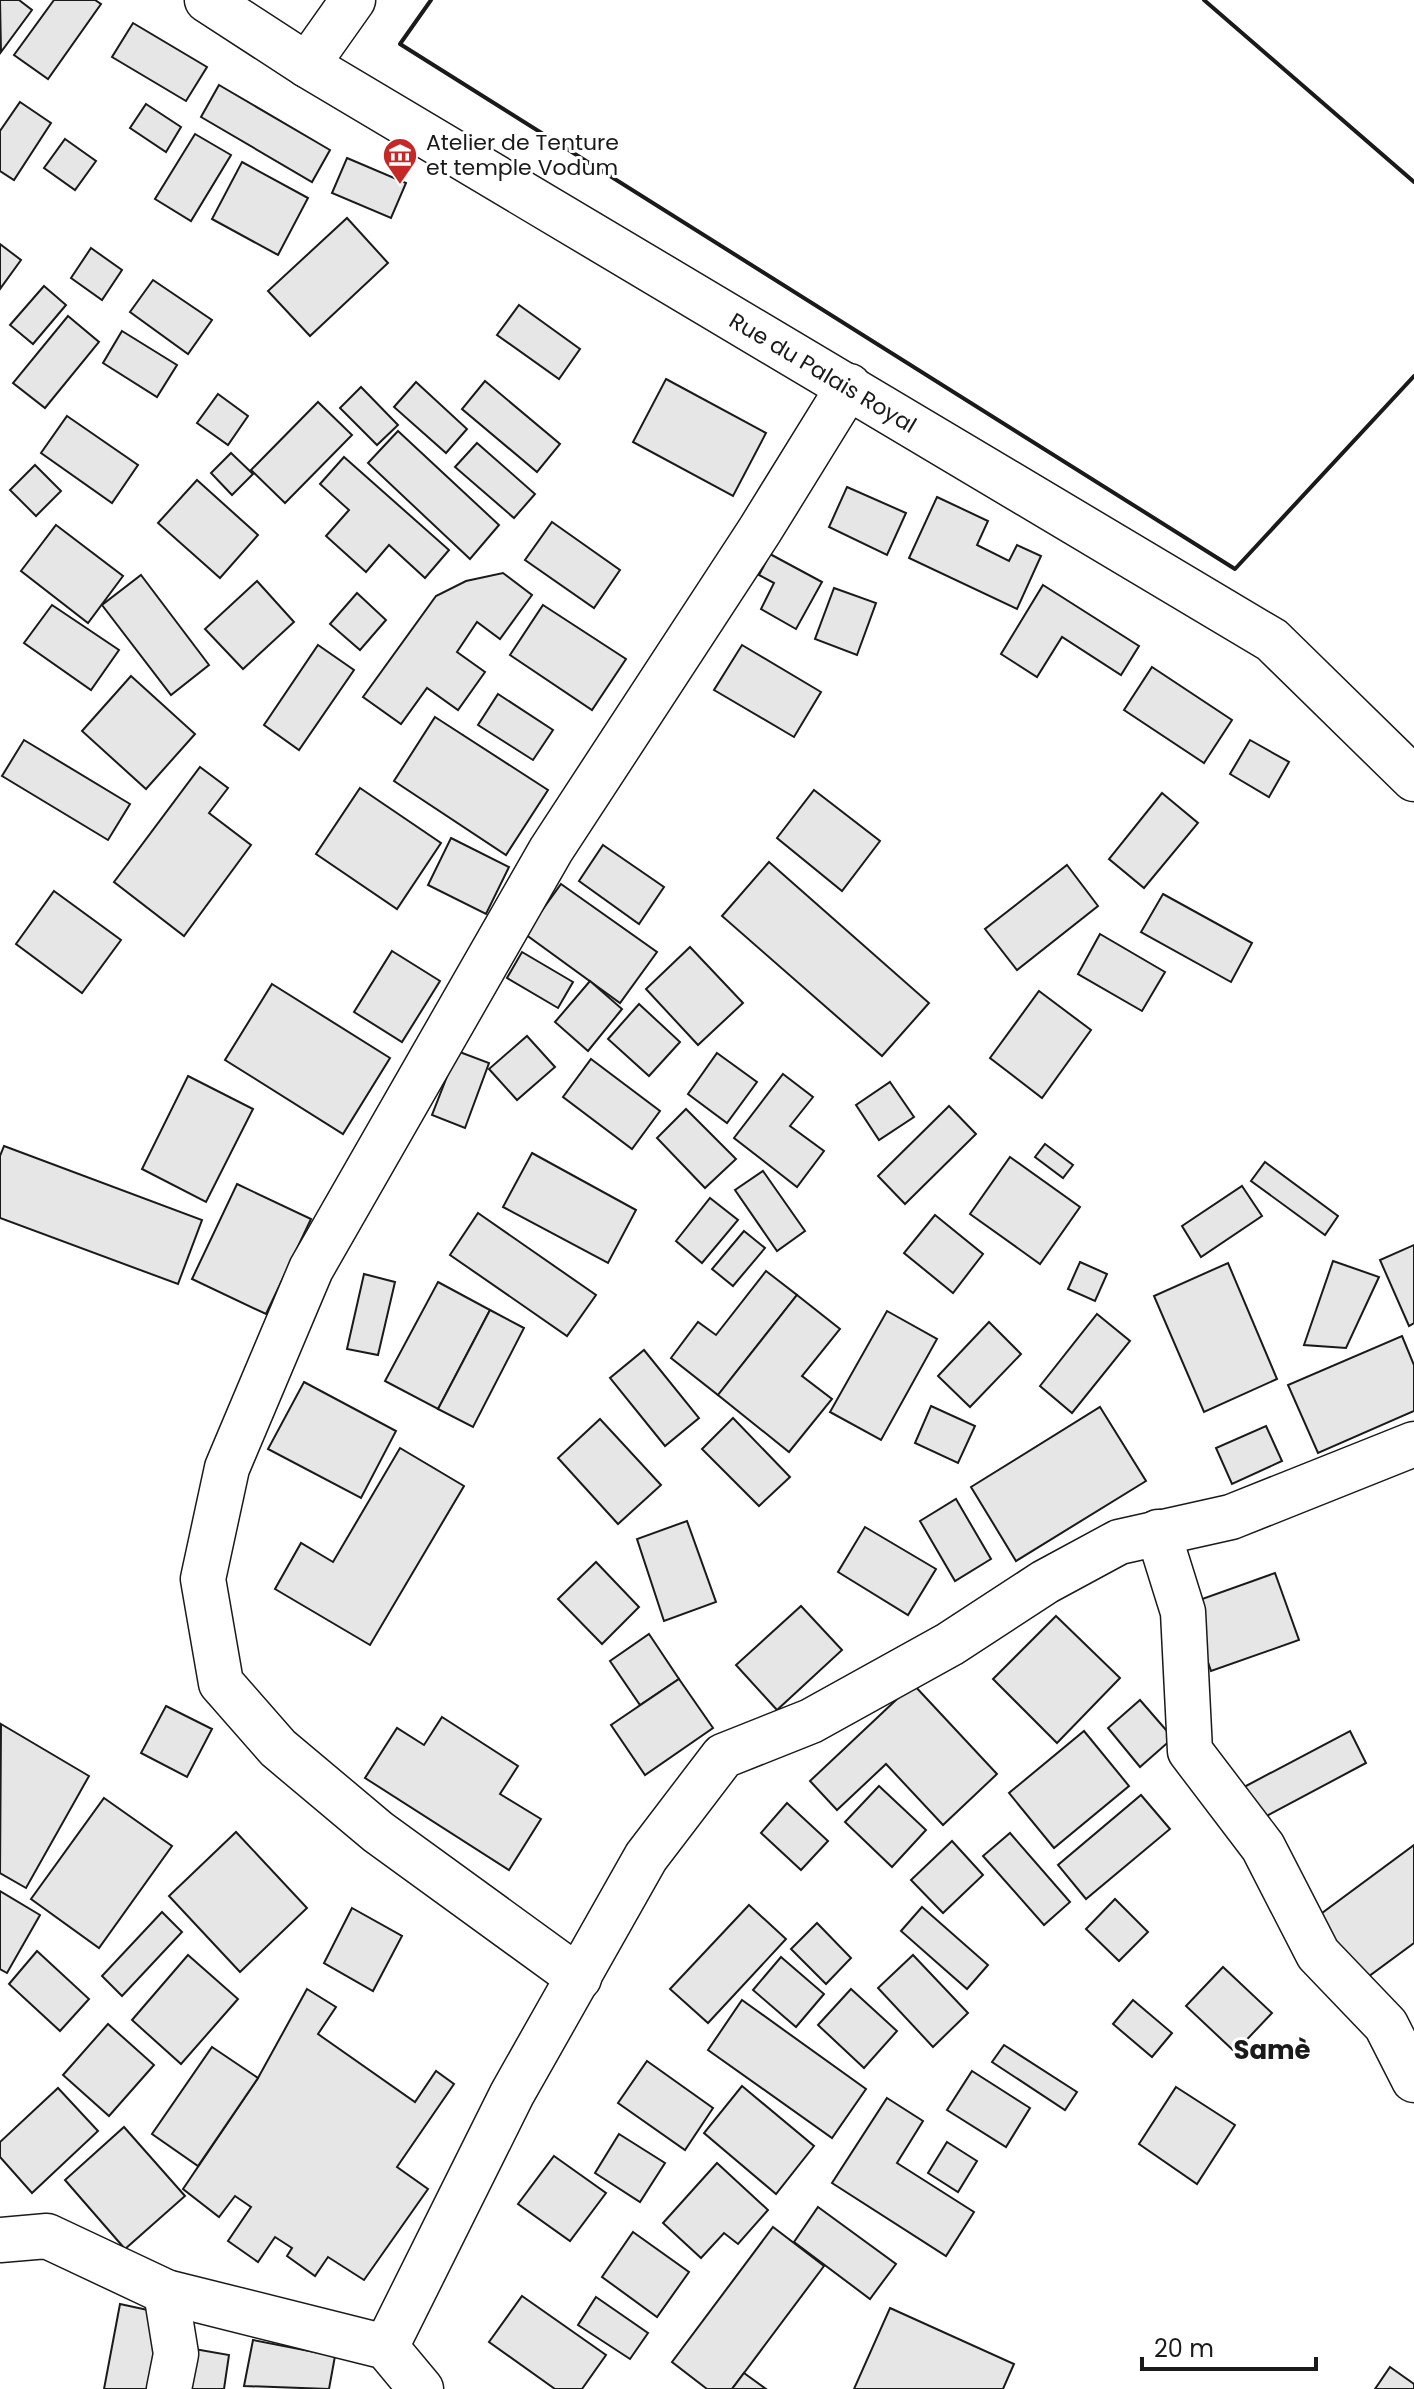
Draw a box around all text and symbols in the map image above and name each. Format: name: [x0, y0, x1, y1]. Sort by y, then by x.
place label: Atelier de Tenture et temple Vodum: [426, 127, 619, 183]
museum icon: Atelier de Tenture et temple Vodum: [381, 136, 419, 186]
street label: Rue du Palais Royal: [724, 305, 922, 440]
district label: Samè: [1233, 2032, 1311, 2068]
scale bar: [1142, 2321, 1316, 2371]
text: 20 m: [1154, 2332, 1214, 2365]

